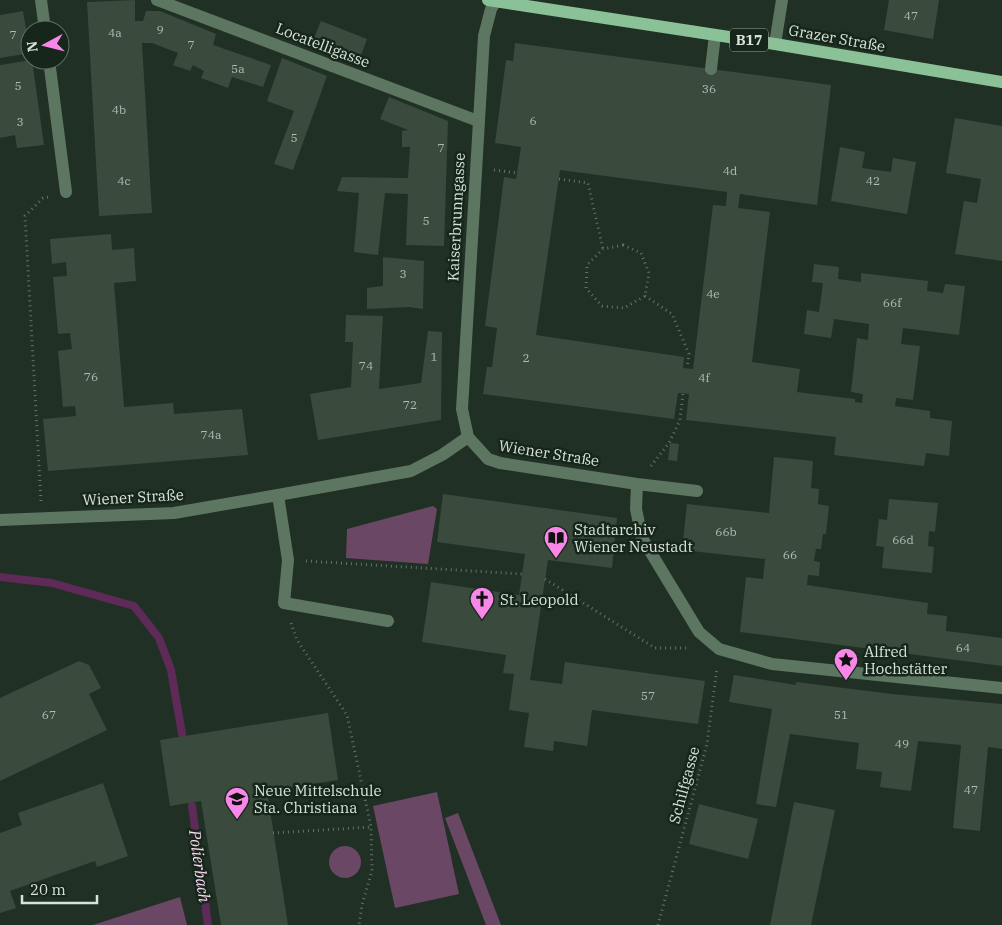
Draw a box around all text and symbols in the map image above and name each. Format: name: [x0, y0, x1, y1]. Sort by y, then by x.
house number: 47: [904, 8, 918, 23]
street label: Locatelligasse: [273, 18, 373, 72]
north arrow: [20, 20, 70, 70]
street label: Grazer Straße: [787, 20, 887, 56]
house number: 9: [156, 22, 164, 37]
house number: 4a: [108, 25, 122, 40]
house number: 7: [9, 27, 17, 42]
road number: B17: [730, 28, 768, 52]
house number: 7: [187, 37, 195, 52]
text: N: [22, 40, 42, 53]
house number: 5a: [231, 61, 245, 76]
house number: 5: [14, 78, 22, 93]
house number: 36: [702, 81, 716, 96]
house number: 4b: [112, 102, 126, 117]
house number: 6: [529, 113, 537, 128]
house number: 3: [16, 114, 24, 129]
house number: 5: [290, 130, 298, 145]
house number: 7: [437, 140, 445, 155]
street label: Kaiserbrunngasse: [443, 152, 469, 282]
house number: 4d: [723, 163, 737, 178]
house number: 4c: [117, 173, 131, 188]
house number: 42: [866, 173, 880, 188]
house number: 5: [422, 213, 430, 228]
house number: 3: [399, 266, 407, 281]
house number: 4e: [706, 286, 720, 301]
house number: 66f: [883, 295, 902, 310]
house number: 1: [430, 349, 438, 364]
house number: 2: [522, 350, 530, 365]
house number: 74: [359, 358, 373, 373]
house number: 76: [84, 369, 98, 384]
house number: 4f: [698, 370, 711, 385]
house number: 72: [403, 397, 417, 412]
house number: 74a: [201, 427, 222, 442]
street label: Wiener Straße: [497, 436, 601, 470]
street label: Wiener Straße: [82, 485, 184, 509]
place label: Stadtarchiv Wiener Neustadt: [574, 520, 693, 556]
house number: 66b: [715, 524, 737, 539]
library icon: Stadtarchiv Wiener Neustadt: [543, 525, 569, 559]
house number: 66d: [892, 532, 914, 547]
house number: 66: [783, 547, 797, 562]
church icon: St. Leopold: [469, 586, 495, 620]
place label: St. Leopold: [500, 590, 579, 609]
house number: 64: [956, 640, 970, 655]
place label: Alfred Hochstätter: [864, 642, 948, 678]
place icon: Alfred Hochstätter: [833, 647, 859, 681]
house number: 57: [641, 688, 655, 703]
house number: 67: [42, 707, 56, 722]
house number: 51: [834, 707, 848, 722]
house number: 49: [895, 736, 909, 751]
street label: Schilfgasse: [665, 744, 703, 826]
place label: Neue Mittelschule Sta. Christiana: [254, 781, 381, 817]
house number: 47: [964, 782, 978, 797]
school or university icon: Neue Mittelschule Sta. Christiana: [224, 786, 250, 820]
water label: Polierbach: [185, 827, 215, 904]
scale bar: [22, 872, 98, 904]
text: 20 m: [30, 880, 66, 899]

